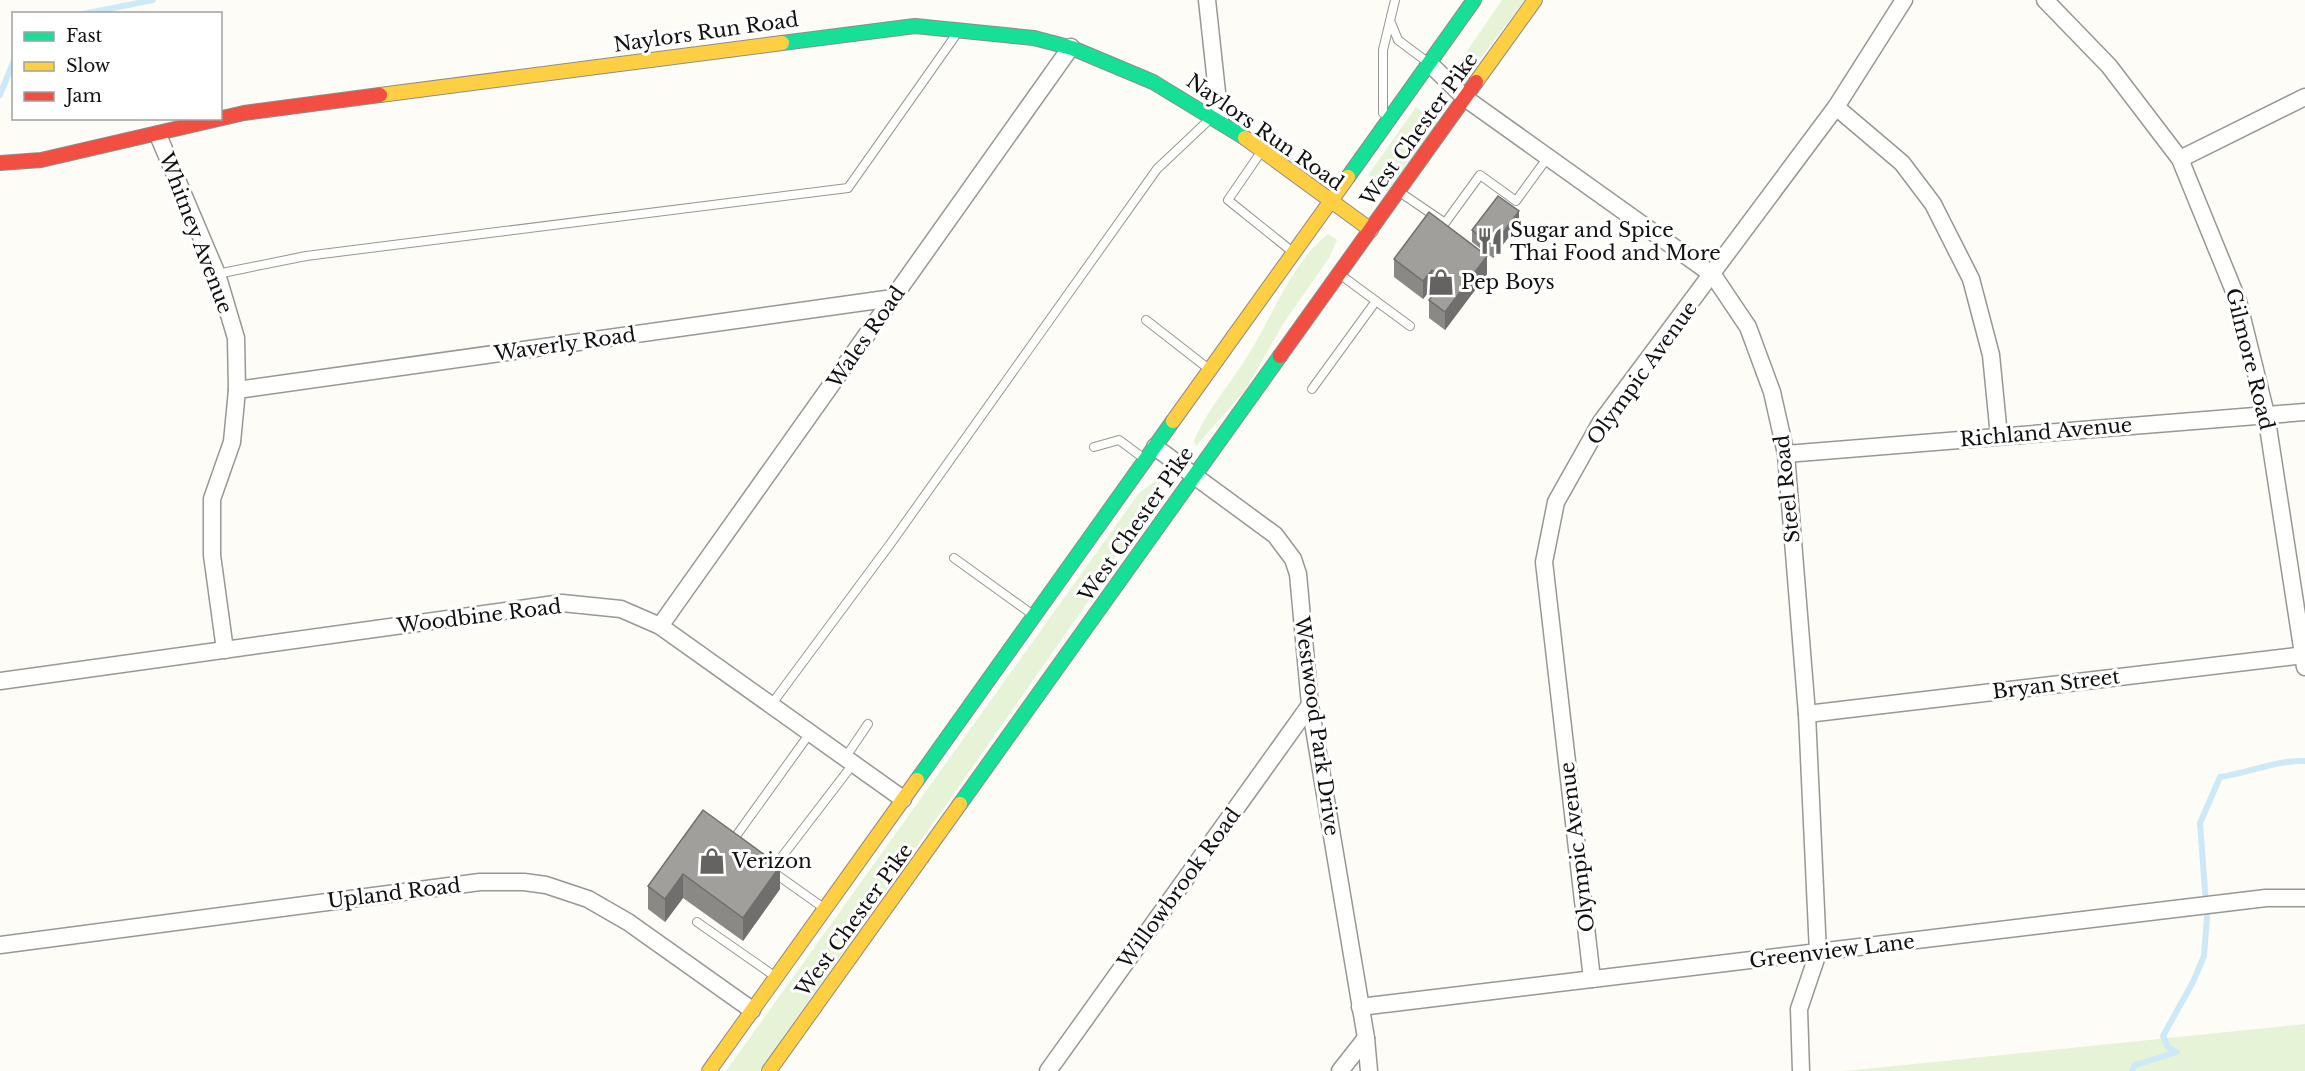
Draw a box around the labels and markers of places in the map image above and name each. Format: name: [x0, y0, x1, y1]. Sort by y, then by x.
place label: Sugar and Spice Thai Food and More: [1510, 218, 1721, 265]
restaurant icon: Sugar and Spice Thai Food and More: [1475, 226, 1505, 256]
shop icon: Pep Boys: [1426, 267, 1456, 297]
place label: Pep Boys: [1461, 270, 1555, 294]
shop icon: Verizon: [697, 846, 727, 876]
place label: Verizon: [731, 849, 812, 873]

